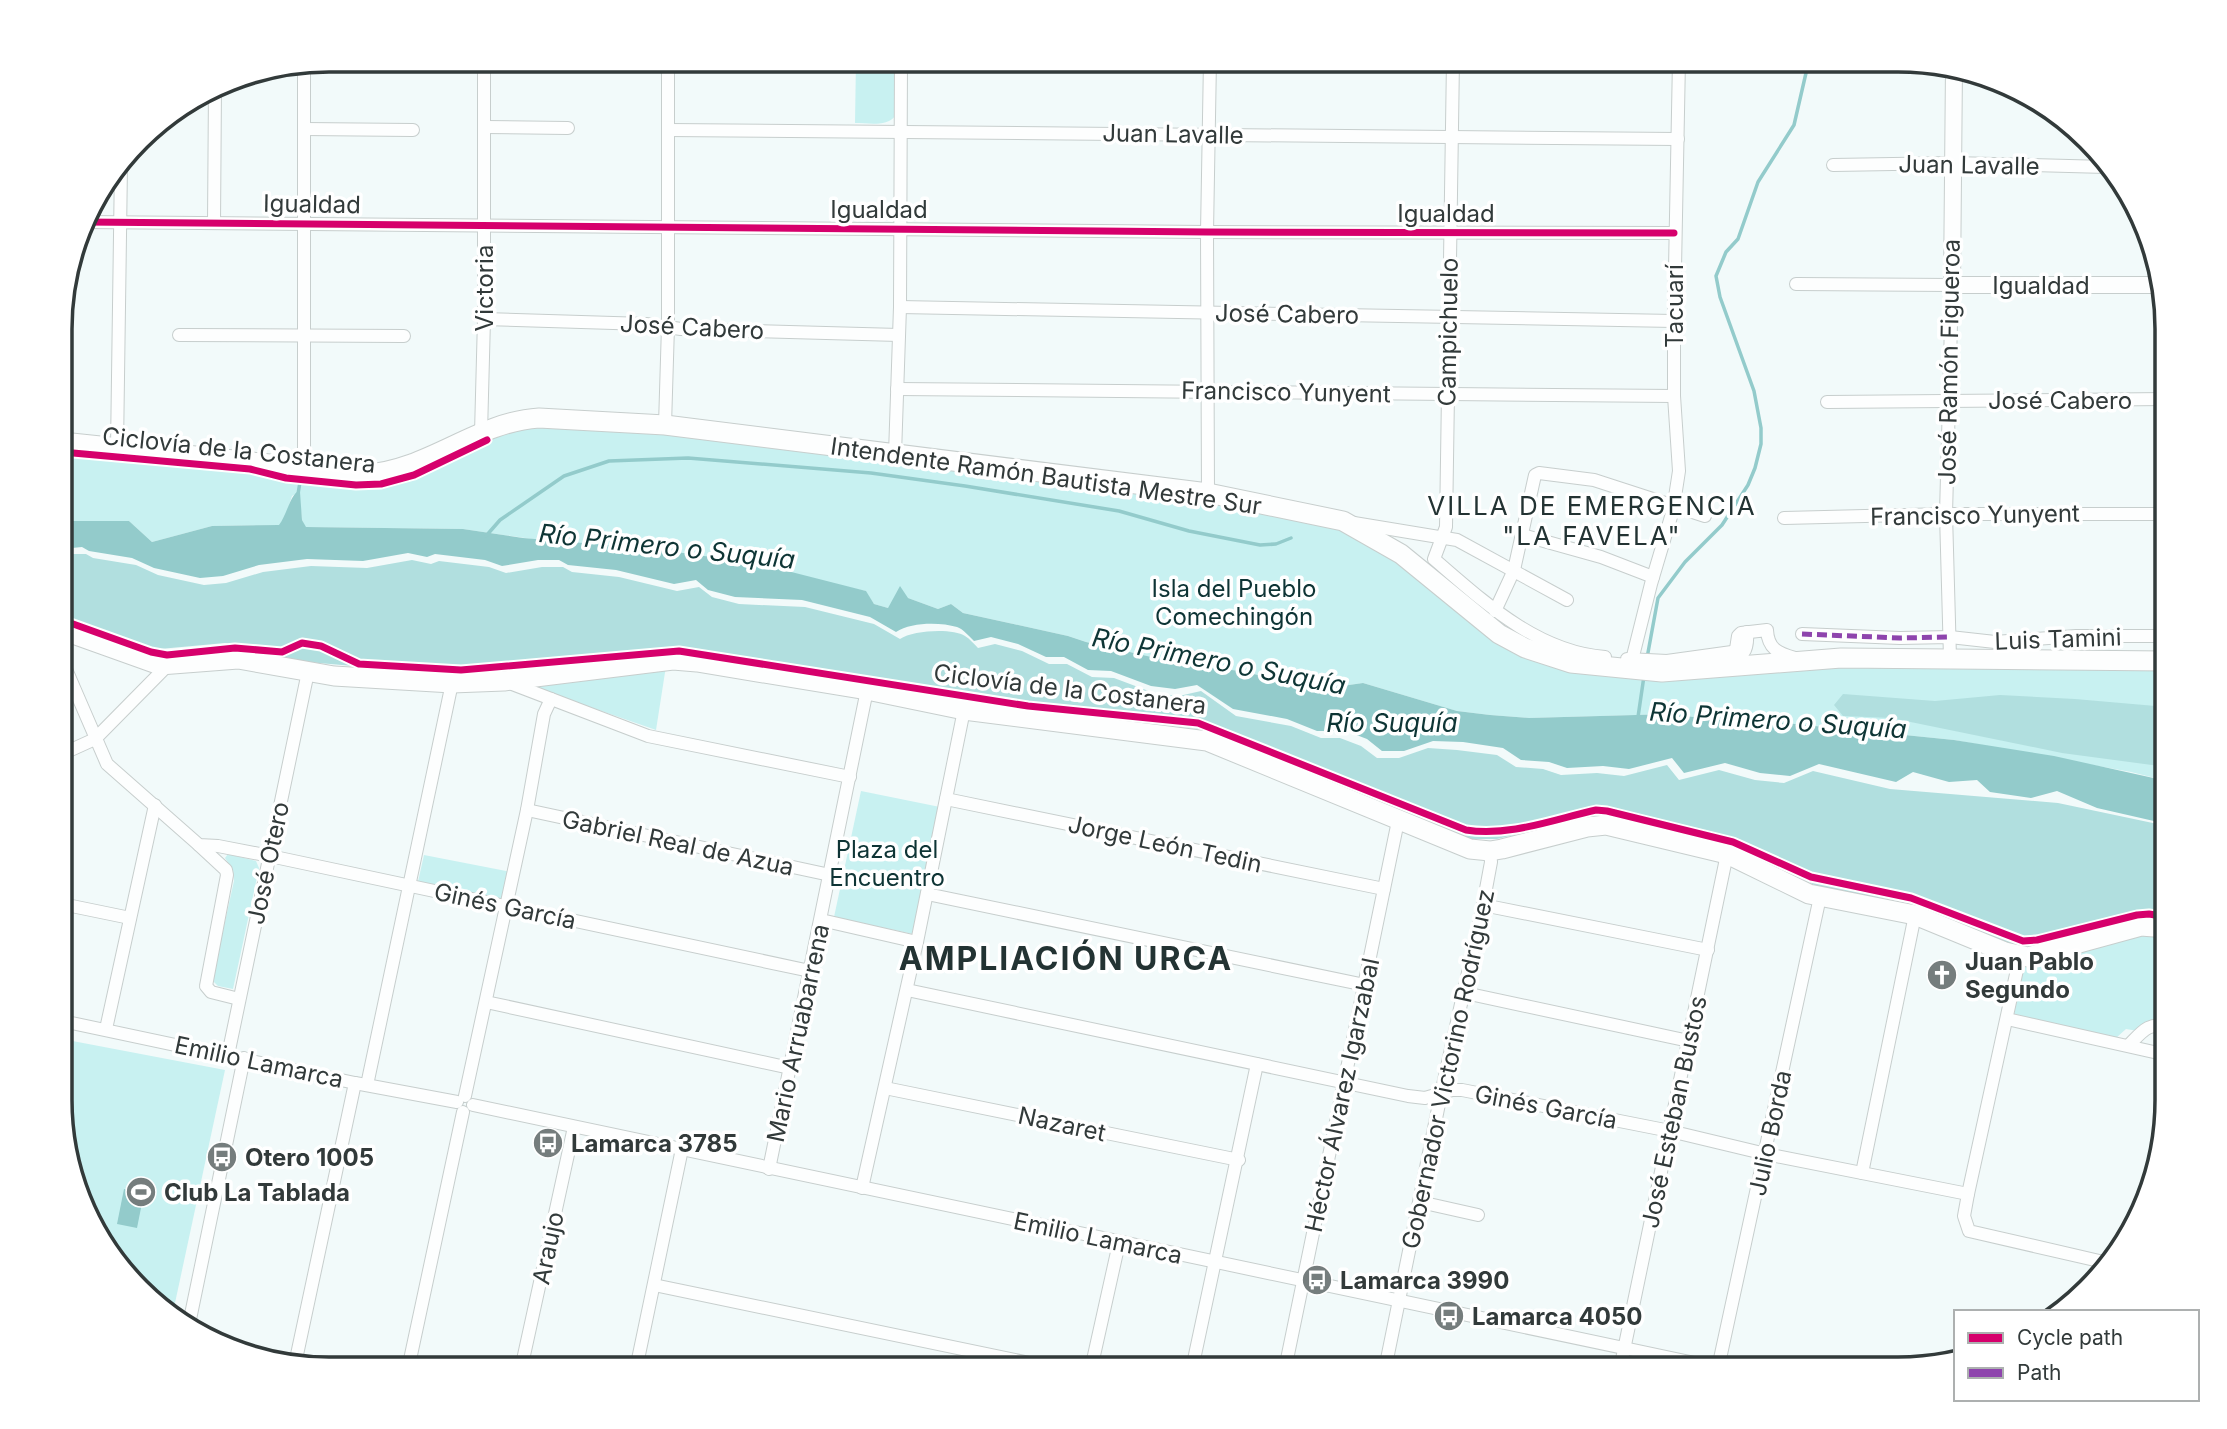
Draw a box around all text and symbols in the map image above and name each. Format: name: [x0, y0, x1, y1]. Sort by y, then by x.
street label: Juan Lavalle: [1102, 118, 1244, 150]
street label: Juan Lavalle: [1898, 149, 2040, 181]
street label: Igualdad: [263, 189, 361, 219]
street label: Igualdad: [830, 195, 928, 224]
street label: Igualdad: [1397, 199, 1495, 228]
street label: José Ramón Figueroa: [1932, 239, 1966, 485]
street label: Victoria: [470, 245, 499, 331]
street label: Campichuelo: [1432, 257, 1464, 407]
street label: Tacuarí: [1660, 264, 1689, 348]
street label: Igualdad: [1992, 271, 2090, 300]
street label: José Cabero: [1215, 298, 1359, 330]
street label: José Cabero: [619, 309, 765, 345]
street label: Francisco Yunyent: [1181, 376, 1391, 408]
street label: José Cabero: [1988, 386, 2132, 415]
street label: Ciclovía de la Costanera: [101, 421, 377, 479]
street label: Intendente Ramón Bautista Mestre Sur: [829, 431, 1263, 521]
district label: VILLA DE EMERGENCIA "LA FAVELA": [1427, 490, 1757, 551]
street label: Francisco Yunyent: [1870, 499, 2080, 531]
water label: Río Primero o Suquía: [537, 517, 797, 575]
park label: Isla del Pueblo Comechingón: [1152, 574, 1316, 631]
water label: Río Primero o Suquía: [1090, 621, 1348, 701]
street label: Luis Tamini: [1994, 622, 2122, 656]
street label: Ciclovía de la Costanera: [932, 658, 1208, 720]
water label: Río Primero o Suquía: [1648, 696, 1908, 744]
water label: Río Suquía: [1326, 707, 1458, 738]
street label: José Otero: [241, 799, 295, 927]
street label: Gabriel Real de Azua: [559, 804, 797, 882]
street label: Jorge León Tedin: [1065, 809, 1265, 879]
park label: Plaza del Encuentro: [829, 835, 945, 892]
street label: Ginés García: [431, 877, 579, 935]
street label: Gobernador Victorino Rodríguez: [1396, 887, 1500, 1251]
street label: Mario Arruabarrena: [761, 921, 835, 1145]
district label: AMPLIACIÓN URCA: [899, 939, 1233, 978]
place label: Juan Pablo Segundo: [1965, 947, 2094, 1004]
street label: Héctor Álvarez Igarzabal: [1298, 955, 1385, 1235]
church icon: Juan Pablo Segundo: [1925, 958, 1959, 992]
street label: José Esteban Bustos: [1635, 993, 1713, 1231]
street label: Emilio Lamarca: [172, 1030, 346, 1094]
street label: Julio Borda: [1743, 1068, 1797, 1198]
street label: Ginés García: [1472, 1079, 1620, 1135]
street label: Nazaret: [1016, 1101, 1109, 1147]
bus stop icon: Lamarca 3785: [531, 1126, 565, 1160]
place label: Lamarca 3785: [571, 1129, 738, 1158]
bus stop icon: Otero 1005: [205, 1140, 239, 1174]
place label: Otero 1005: [245, 1143, 374, 1172]
sports icon: Club La Tablada: [124, 1175, 158, 1209]
place label: Club La Tablada: [164, 1178, 350, 1207]
street label: Emilio Lamarca: [1011, 1206, 1185, 1270]
street label: Araujo: [526, 1209, 570, 1287]
bus stop icon: Lamarca 3990: [1300, 1263, 1334, 1297]
place label: Lamarca 3990: [1340, 1266, 1509, 1295]
bus stop icon: Lamarca 4050: [1432, 1299, 1466, 1333]
place label: Lamarca 4050: [1472, 1302, 1642, 1331]
legend: [1954, 1310, 2199, 1401]
text: Cycle path: [2017, 1325, 2123, 1350]
text: Path: [2017, 1360, 2062, 1385]

